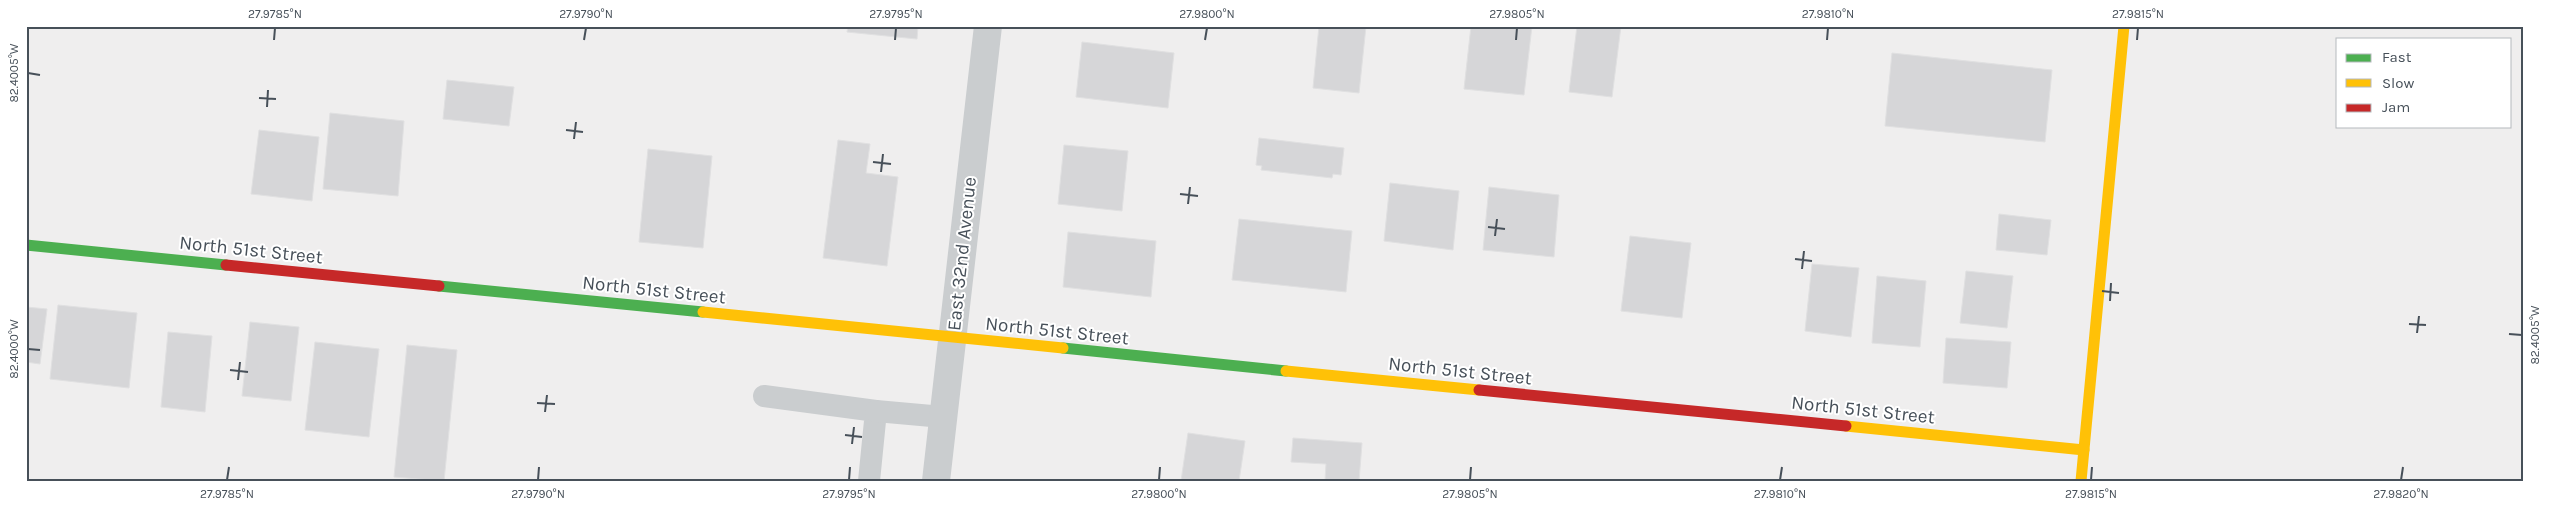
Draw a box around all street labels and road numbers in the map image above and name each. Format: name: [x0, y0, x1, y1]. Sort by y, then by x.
street label: East 32nd Avenue: [943, 176, 981, 332]
street label: North 51st Street: [178, 232, 324, 268]
street label: North 51st Street: [581, 272, 727, 308]
street label: North 51st Street: [984, 313, 1130, 349]
street label: North 51st Street: [1387, 353, 1533, 389]
street label: North 51st Street: [1790, 392, 1936, 428]

